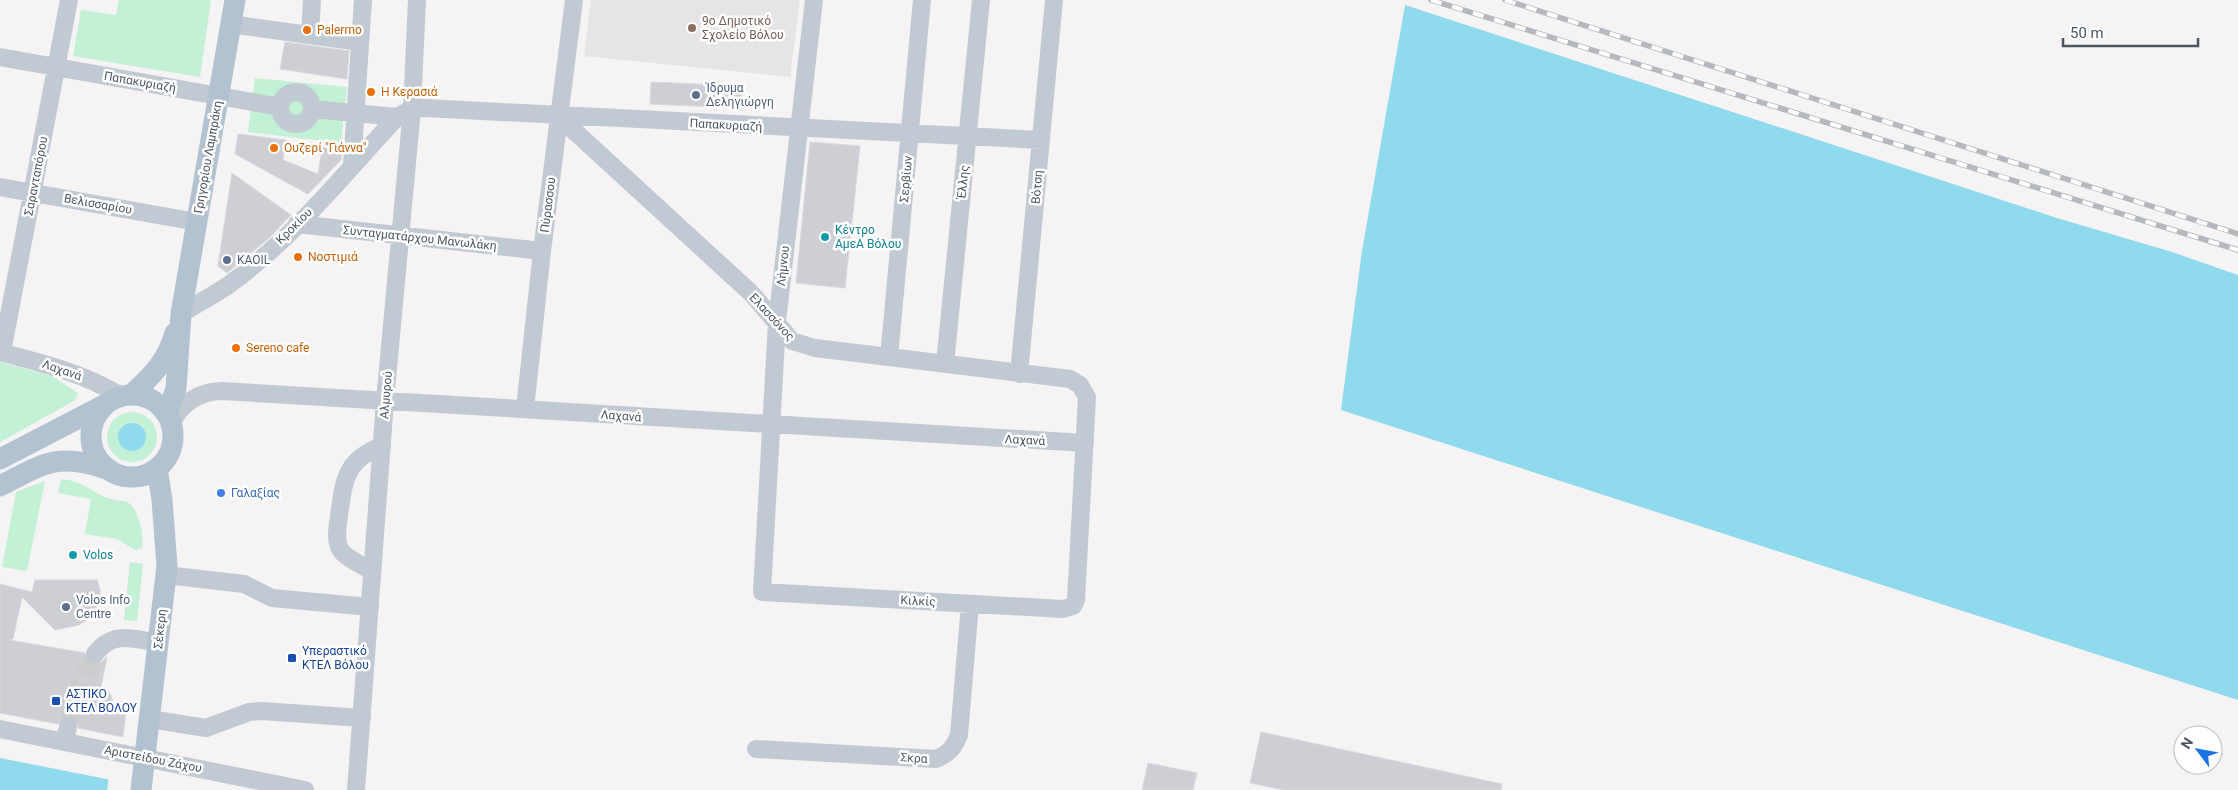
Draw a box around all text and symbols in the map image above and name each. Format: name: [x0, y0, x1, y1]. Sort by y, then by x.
place label: 9ο Δημοτικό Σχολείο Βόλου: [702, 14, 784, 42]
scale bar: [2063, 15, 2198, 47]
marker: 9ο Δημοτικό Σχολείο Βόλου: [686, 22, 698, 34]
place label: Palermo: [317, 23, 362, 37]
marker: Palermo: [301, 24, 313, 36]
text: 50 m: [2070, 24, 2104, 42]
street label: Παπακυριαζή: [103, 69, 177, 95]
place label: Ίδρυμα Δεληγιώργη: [705, 81, 774, 109]
place label: Η Κερασιά: [381, 85, 438, 99]
marker: Η Κερασιά: [365, 86, 377, 98]
marker: Ίδρυμα Δεληγιώργη: [690, 89, 702, 101]
street label: Γρηγορίου Λαμπράκη: [191, 100, 225, 214]
street label: Παπακυριαζή: [689, 116, 763, 134]
street label: Σαρανταπόρου: [21, 135, 51, 217]
place label: Ουζερί "Γιάννα": [284, 141, 367, 155]
marker: Ουζερί "Γιάννα": [268, 142, 280, 154]
street label: Σερβίων: [897, 155, 915, 203]
street label: Έλλης: [954, 164, 972, 201]
street label: Βότση: [1029, 169, 1045, 205]
street label: Πύρασσου: [538, 177, 558, 233]
street label: Βελισσαρίου: [63, 191, 133, 217]
street label: Κροκίου: [273, 205, 315, 247]
street label: Συνταγματάρχου Μανωλάκη: [342, 223, 498, 253]
place label: Κέντρο ΑμεΑ Βόλου: [835, 223, 901, 251]
marker: Κέντρο ΑμεΑ Βόλου: [819, 231, 831, 243]
street label: Λήμνου: [774, 245, 792, 287]
place label: Νοστιμιά: [308, 250, 358, 264]
marker: Νοστιμιά: [292, 251, 304, 263]
place label: KAOIL: [237, 253, 271, 267]
marker: KAOIL: [221, 254, 233, 266]
street label: Ελασσόνος: [747, 290, 797, 344]
place label: Sereno cafe: [246, 341, 309, 355]
marker: Sereno cafe: [230, 342, 242, 354]
street label: Λαχανά: [41, 357, 84, 383]
street label: Αλμυρού: [377, 370, 395, 420]
street label: Λαχανά: [600, 408, 642, 424]
street label: Λαχανά: [1004, 432, 1046, 448]
place label: Γαλαξίας: [231, 486, 280, 501]
marker: Γαλαξίας: [215, 487, 227, 499]
place label: Volos: [83, 548, 113, 562]
marker: Volos: [67, 549, 79, 561]
place label: Volos Info Centre: [76, 593, 130, 621]
street label: Κιλκίς: [900, 593, 936, 609]
marker: Volos Info Centre: [60, 601, 72, 613]
street label: Σέκερη: [151, 608, 169, 650]
place label: Υπεραστικό ΚΤΕΛ Βόλου: [302, 644, 369, 672]
marker: Υπεραστικό ΚΤΕΛ Βόλου: [286, 652, 298, 664]
place label: ΑΣΤΙΚΟ ΚΤΕΛ ΒΟΛΟΥ: [66, 687, 138, 715]
marker: ΑΣΤΙΚΟ ΚΤΕΛ ΒΟΛΟΥ: [50, 695, 62, 707]
north arrow: [2173, 725, 2223, 775]
text: N: [2178, 735, 2196, 752]
street label: Αριστείδου Ζάχου: [103, 743, 203, 775]
street label: Σκρα: [900, 750, 928, 766]

